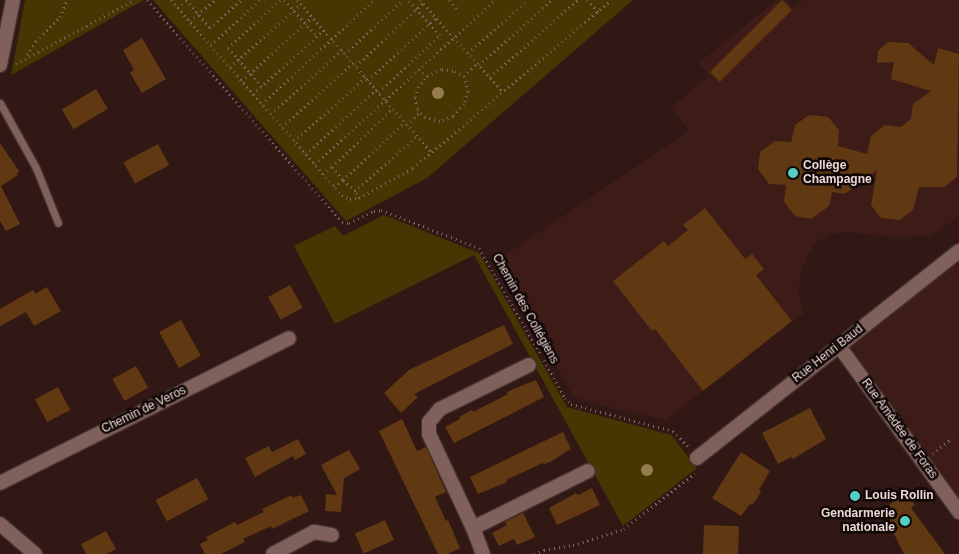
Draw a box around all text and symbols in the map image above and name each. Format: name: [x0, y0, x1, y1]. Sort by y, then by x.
place label: Collège Champagne: [803, 159, 872, 187]
marker: Collège Champagne: [787, 167, 799, 179]
street label: Chemin des Collégiens: [489, 252, 561, 366]
street label: Rue Henri Baud: [790, 322, 866, 386]
street label: Rue Amédée de Foras: [858, 376, 940, 482]
street label: Chemin de Veros: [99, 383, 189, 437]
place label: Louis Rollin: [865, 489, 934, 503]
marker: Louis Rollin: [849, 490, 861, 502]
place label: Gendarmerie nationale: [821, 507, 895, 535]
marker: Gendarmerie nationale: [899, 515, 911, 527]

